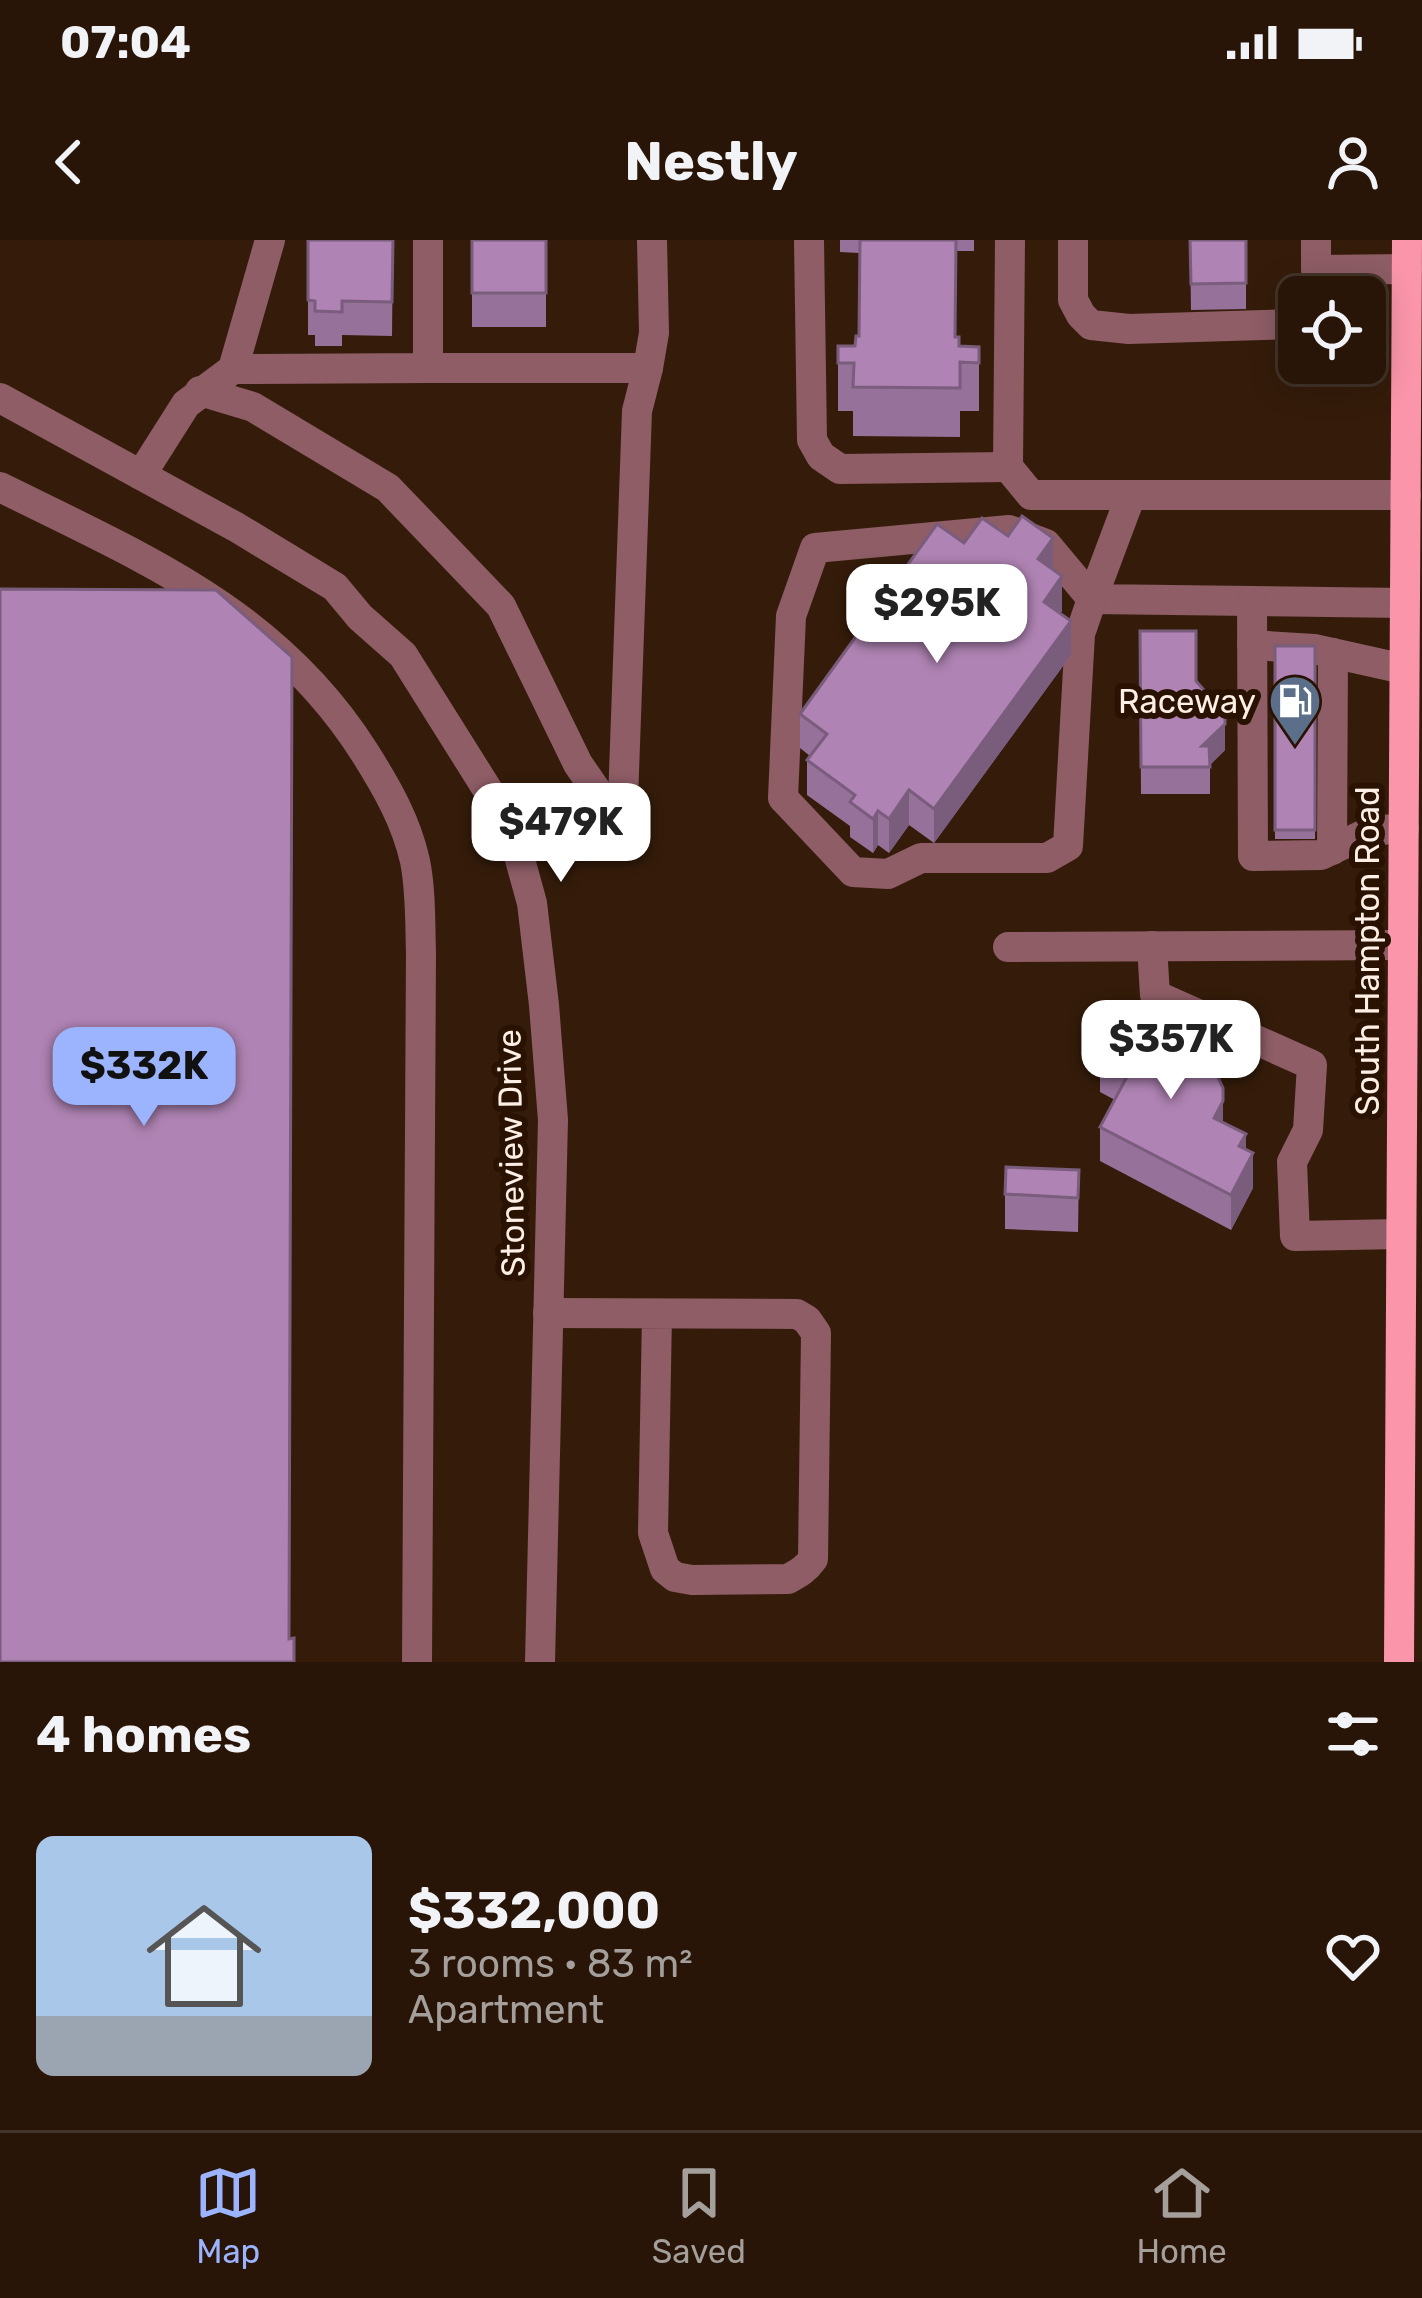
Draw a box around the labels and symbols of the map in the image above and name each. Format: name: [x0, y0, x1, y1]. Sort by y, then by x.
pin: $295K: [853, 564, 1021, 666]
fuel station icon: Raceway: [1267, 673, 1323, 747]
place label: Raceway: [1118, 682, 1256, 721]
pin: $479K: [477, 783, 645, 885]
street label: South Hampton Road: [1348, 786, 1387, 1116]
pin: $357K: [1087, 1000, 1255, 1102]
pin: $332K: [60, 1027, 228, 1129]
street label: Stoneview Drive: [489, 1029, 533, 1277]

